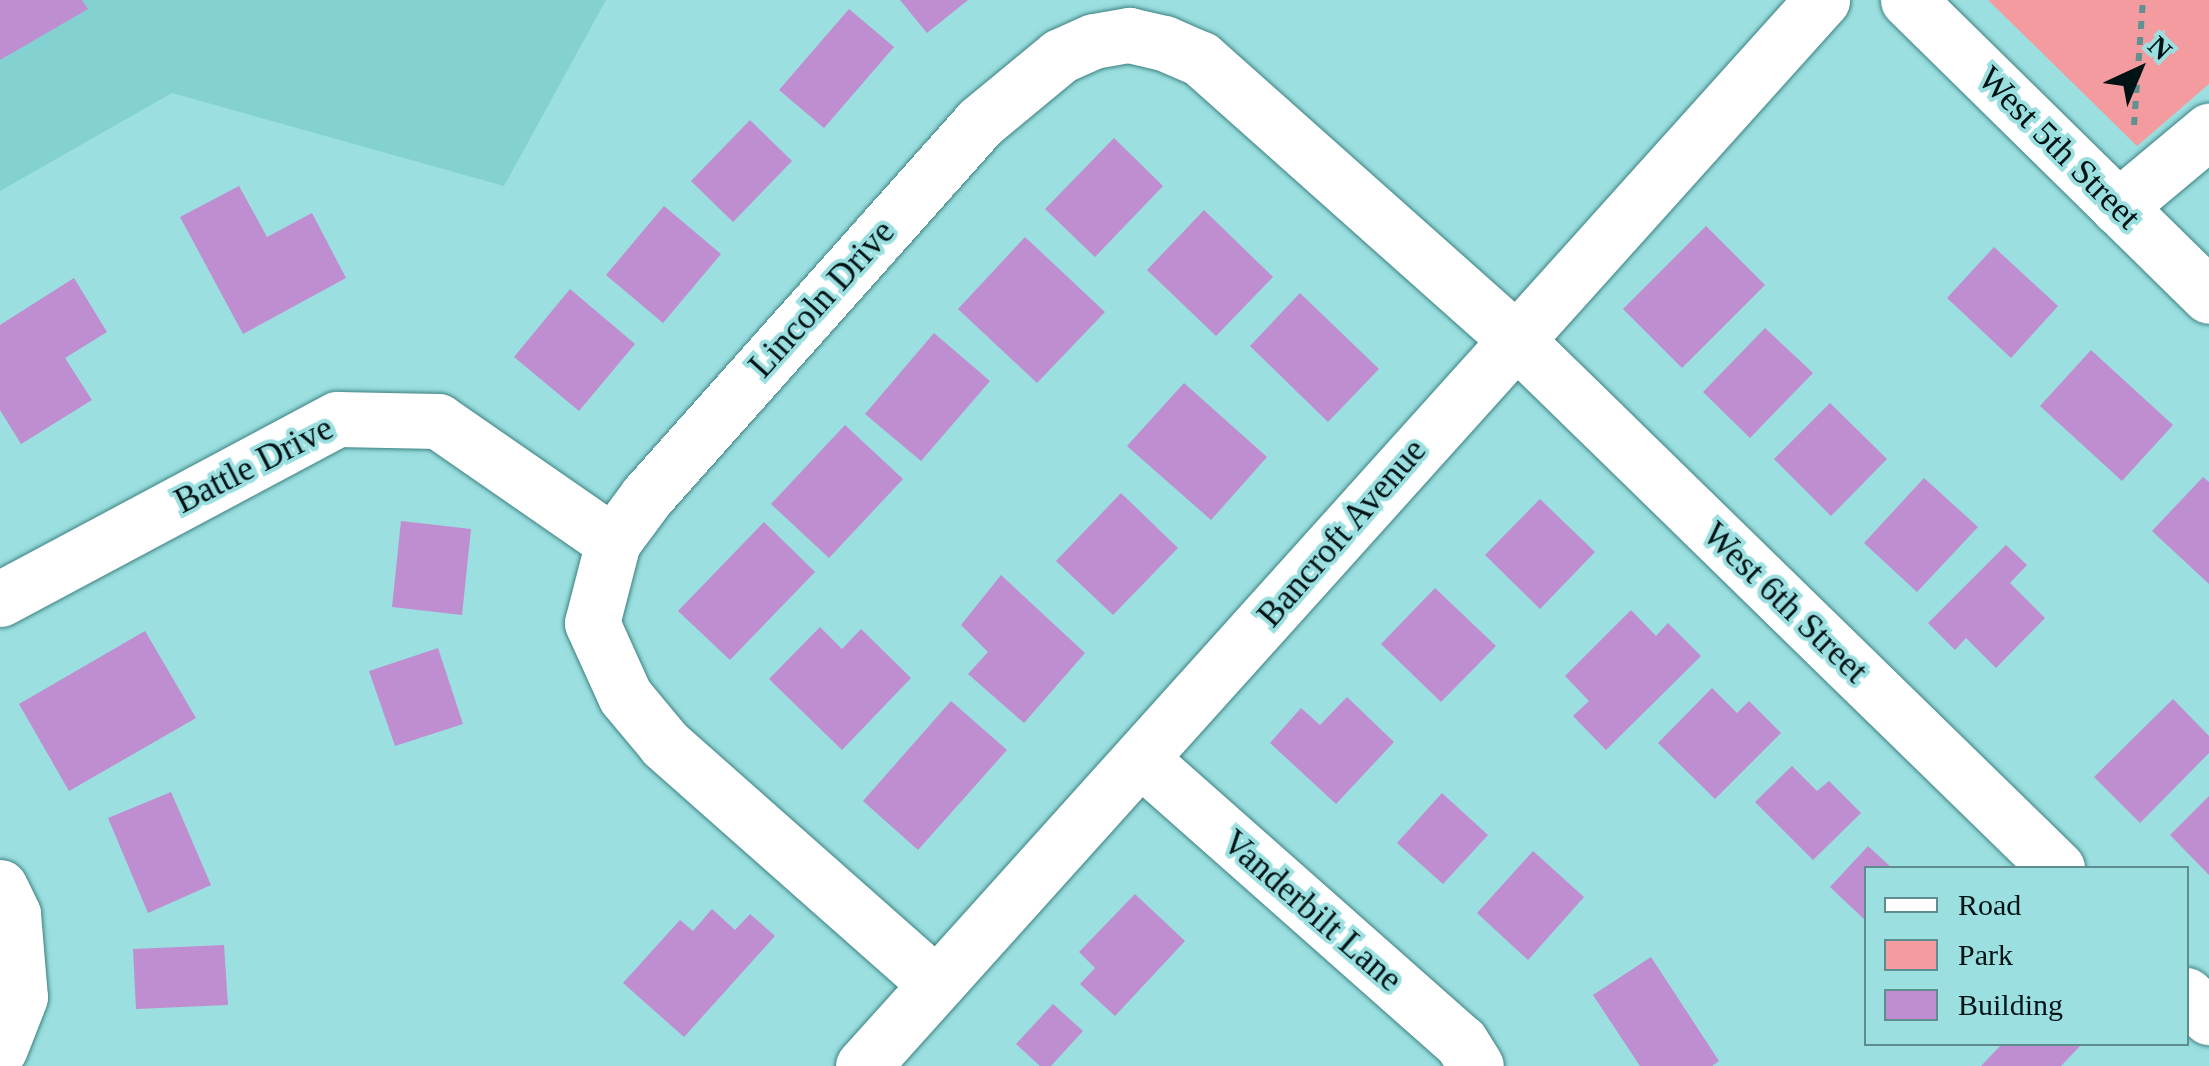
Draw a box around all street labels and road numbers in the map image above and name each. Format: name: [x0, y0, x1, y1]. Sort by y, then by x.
street label: West 5th Street: [1969, 58, 2149, 238]
street label: Lincoln Drive: [740, 212, 904, 386]
street label: Battle Drive: [168, 407, 340, 523]
street label: Bancroft Avenue: [1248, 430, 1436, 636]
street label: West 6th Street: [1694, 514, 1876, 692]
street label: Vanderbilt Lane: [1214, 822, 1410, 1000]

